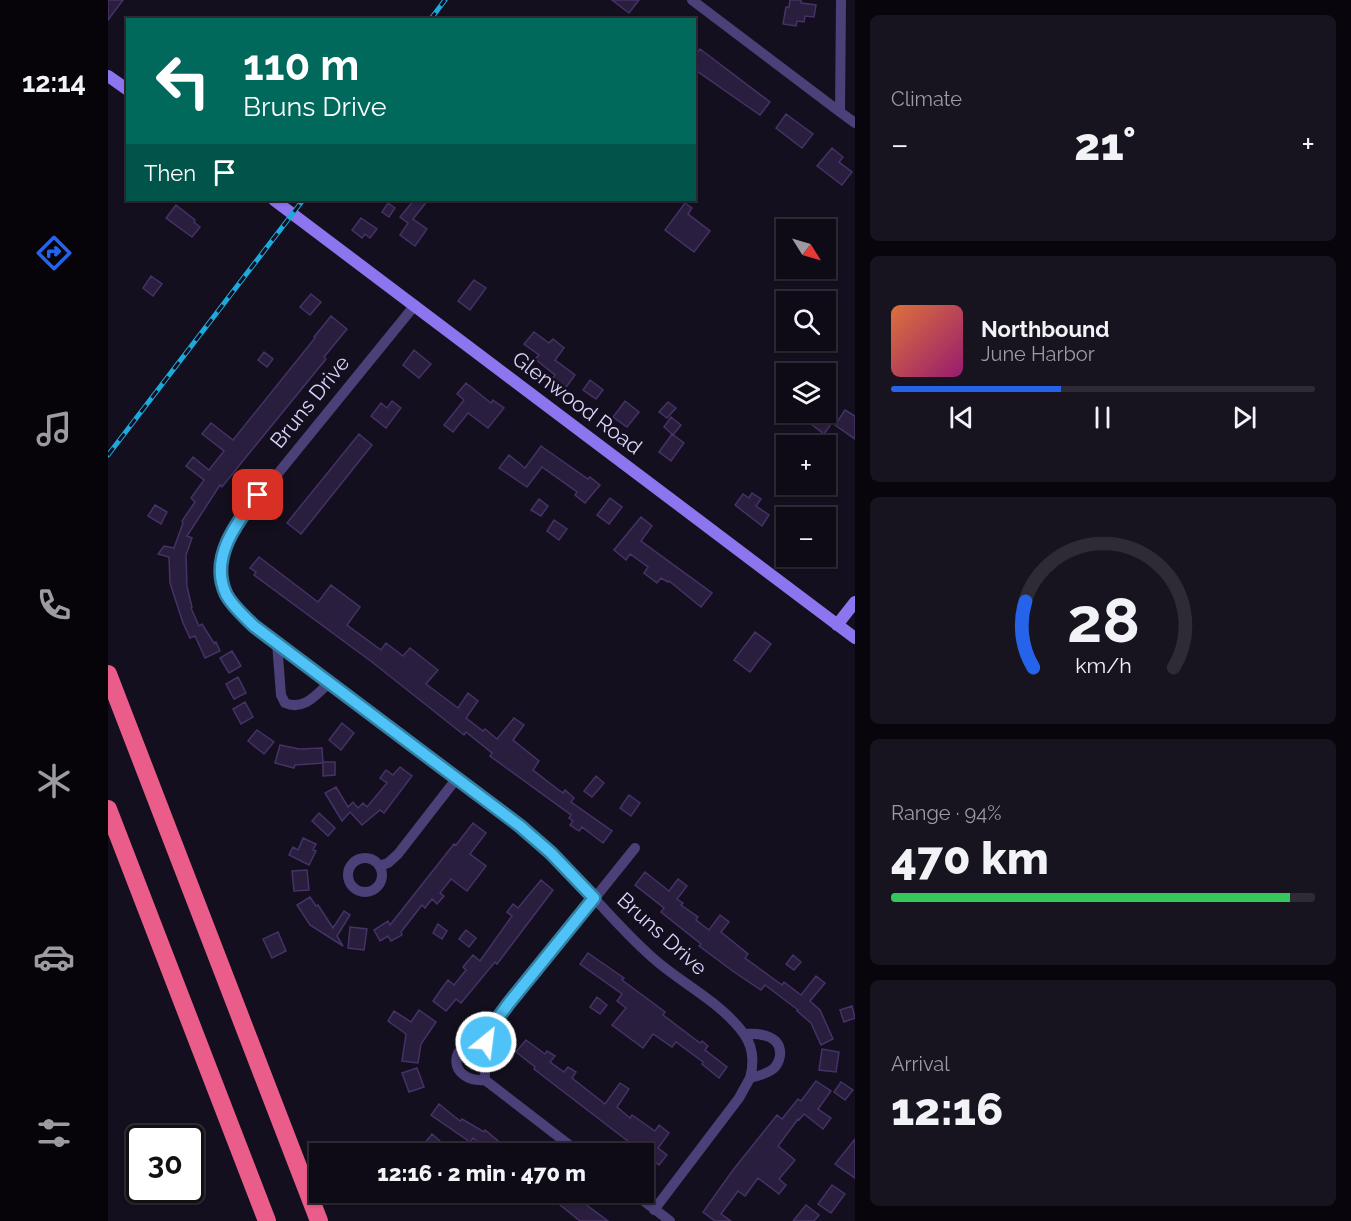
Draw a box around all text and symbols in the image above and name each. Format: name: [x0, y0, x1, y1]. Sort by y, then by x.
text: 110 m: [243, 41, 359, 90]
icon: left: [144, 42, 222, 120]
text: 12:14: [22, 67, 86, 98]
text: Climate: [891, 87, 962, 111]
text: Bruns Drive: [243, 91, 387, 122]
text: 21°: [1074, 118, 1136, 171]
text: −: [891, 125, 909, 164]
text: +: [1301, 125, 1315, 164]
icon: arrive: [208, 156, 241, 189]
text: Then: [144, 160, 196, 186]
north arrow: [776, 219, 836, 279]
map controls: [776, 219, 836, 567]
icon: directions: [33, 232, 75, 274]
button: search: [776, 291, 836, 351]
text: Northbound: [981, 316, 1110, 342]
text: June Harbor: [981, 342, 1095, 366]
street label: Glenwood Road: [508, 346, 647, 459]
street label: Bruns Drive: [265, 350, 354, 453]
button: layers: [776, 363, 836, 423]
icon: previous: [945, 401, 978, 434]
icon: pause: [1086, 401, 1119, 434]
icon: next: [1228, 401, 1261, 434]
icon: music: [33, 408, 75, 450]
button: +: [776, 435, 836, 495]
pin: [232, 469, 283, 520]
icon: arrive: [241, 478, 274, 511]
button: −: [776, 507, 836, 567]
text: 28: [1067, 583, 1139, 657]
icon: phone: [33, 584, 75, 626]
text: km/h: [1075, 653, 1131, 678]
icon: climate: [33, 760, 75, 802]
text: Range · 94%: [891, 801, 1001, 825]
text: 470 km: [891, 832, 1049, 885]
street label: Bruns Drive: [612, 887, 712, 980]
icon: car: [33, 936, 75, 978]
position arrow: [454, 1010, 518, 1074]
text: Arrival: [891, 1052, 950, 1076]
text: 12:16: [891, 1083, 1003, 1136]
icon: filters: [33, 1112, 75, 1154]
speed limit sign: 30: [126, 1125, 204, 1203]
text: 12:16 · 2 min · 470 m: [377, 1160, 586, 1186]

